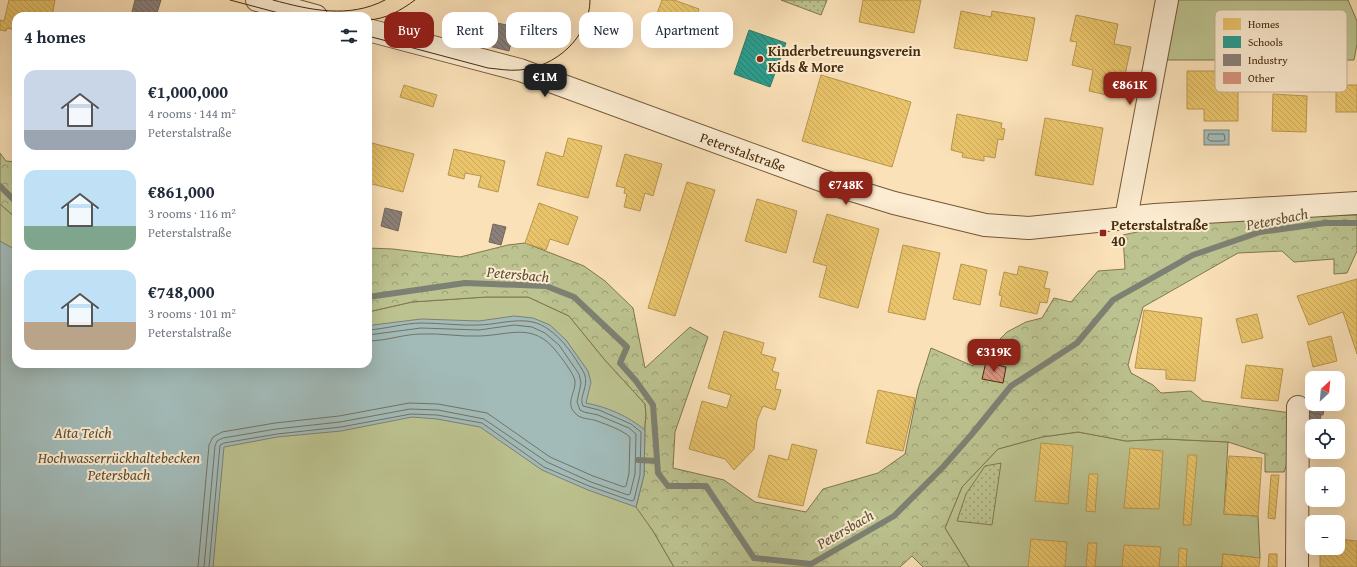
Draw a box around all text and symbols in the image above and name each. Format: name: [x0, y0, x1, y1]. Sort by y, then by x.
legend: [1215, 10, 1347, 92]
chip: Buy: [384, 12, 434, 48]
chip: Rent: [442, 12, 498, 48]
chip: Filters: [506, 12, 571, 48]
chip: New: [579, 12, 633, 48]
chip: Apartment: [641, 12, 733, 48]
text: Homes: [1248, 16, 1279, 32]
text: 4 homes: [24, 24, 86, 49]
icon: filters: [338, 25, 360, 47]
text: Schools: [1248, 34, 1283, 50]
place label: Kinderbetreuungsverein Kids & More: [768, 41, 922, 77]
text: Industry: [1248, 52, 1288, 68]
marker: Kinderbetreuungsverein Kids & More: [755, 54, 765, 64]
pin: €1M: [526, 64, 564, 98]
text: €1M: [533, 67, 557, 86]
text: Other: [1248, 70, 1275, 86]
pin: €861K: [1102, 72, 1158, 106]
text: €861K: [1112, 75, 1148, 94]
text: €1,000,000: [148, 79, 228, 104]
icon: home: [56, 86, 104, 134]
text: 4 rooms · 144 m²: [148, 104, 236, 123]
text: Peterstalstraße: [148, 123, 232, 142]
street label: Peterstalstraße: [697, 127, 789, 177]
pin: €748K: [818, 172, 874, 206]
text: €748K: [828, 175, 864, 194]
text: €861,000: [148, 179, 214, 204]
icon: home: [56, 186, 104, 234]
water label: Petersbach: [1243, 203, 1310, 235]
text: 3 rooms · 116 m²: [148, 204, 236, 223]
place label: Peterstalstraße 40: [1111, 215, 1208, 251]
text: Peterstalstraße: [148, 223, 232, 242]
marker: Peterstalstraße 40: [1098, 228, 1108, 238]
water label: Petersbach: [485, 261, 551, 287]
text: €748,000: [148, 279, 214, 304]
icon: home: [56, 286, 104, 334]
text: 3 rooms · 101 m²: [148, 304, 236, 323]
text: Peterstalstraße: [148, 323, 232, 342]
pin: €319K: [966, 339, 1022, 373]
text: €319K: [976, 342, 1012, 361]
north arrow: [1305, 371, 1345, 411]
map controls: [1305, 371, 1345, 555]
button: locate: [1305, 419, 1345, 459]
water label: Aita Teich: [53, 422, 112, 443]
water label: Hochwasserrückhaltebecken Petersbach: [37, 447, 201, 485]
button: +: [1305, 467, 1345, 507]
water label: Petersbach: [812, 504, 878, 554]
button: −: [1305, 515, 1345, 555]

